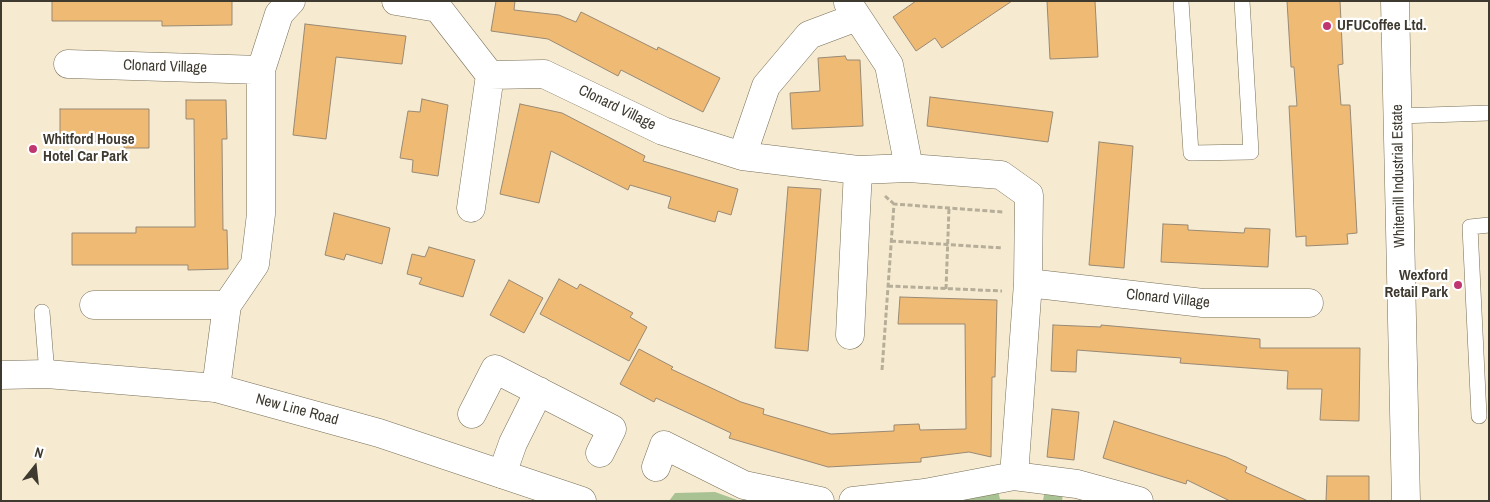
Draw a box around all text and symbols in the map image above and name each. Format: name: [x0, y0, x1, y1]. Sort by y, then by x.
place label: UFUCoffee Ltd.: [1337, 17, 1427, 35]
marker: UFUCoffee Ltd.: [1321, 20, 1333, 32]
street label: Clonard Village: [123, 57, 207, 77]
street label: Clonard Village: [575, 82, 659, 134]
street label: Whitemill Industrial Estate: [1389, 104, 1409, 248]
place label: Whitford House Hotel Car Park: [43, 131, 135, 166]
marker: Whitford House Hotel Car Park: [27, 143, 39, 155]
place label: Wexford Retail Park: [1384, 267, 1448, 302]
marker: Wexford Retail Park: [1452, 279, 1464, 291]
street label: Clonard Village: [1125, 286, 1211, 312]
street label: New Line Road: [254, 390, 340, 430]
north arrow: [10, 442, 60, 492]
text: N: [33, 443, 46, 462]

